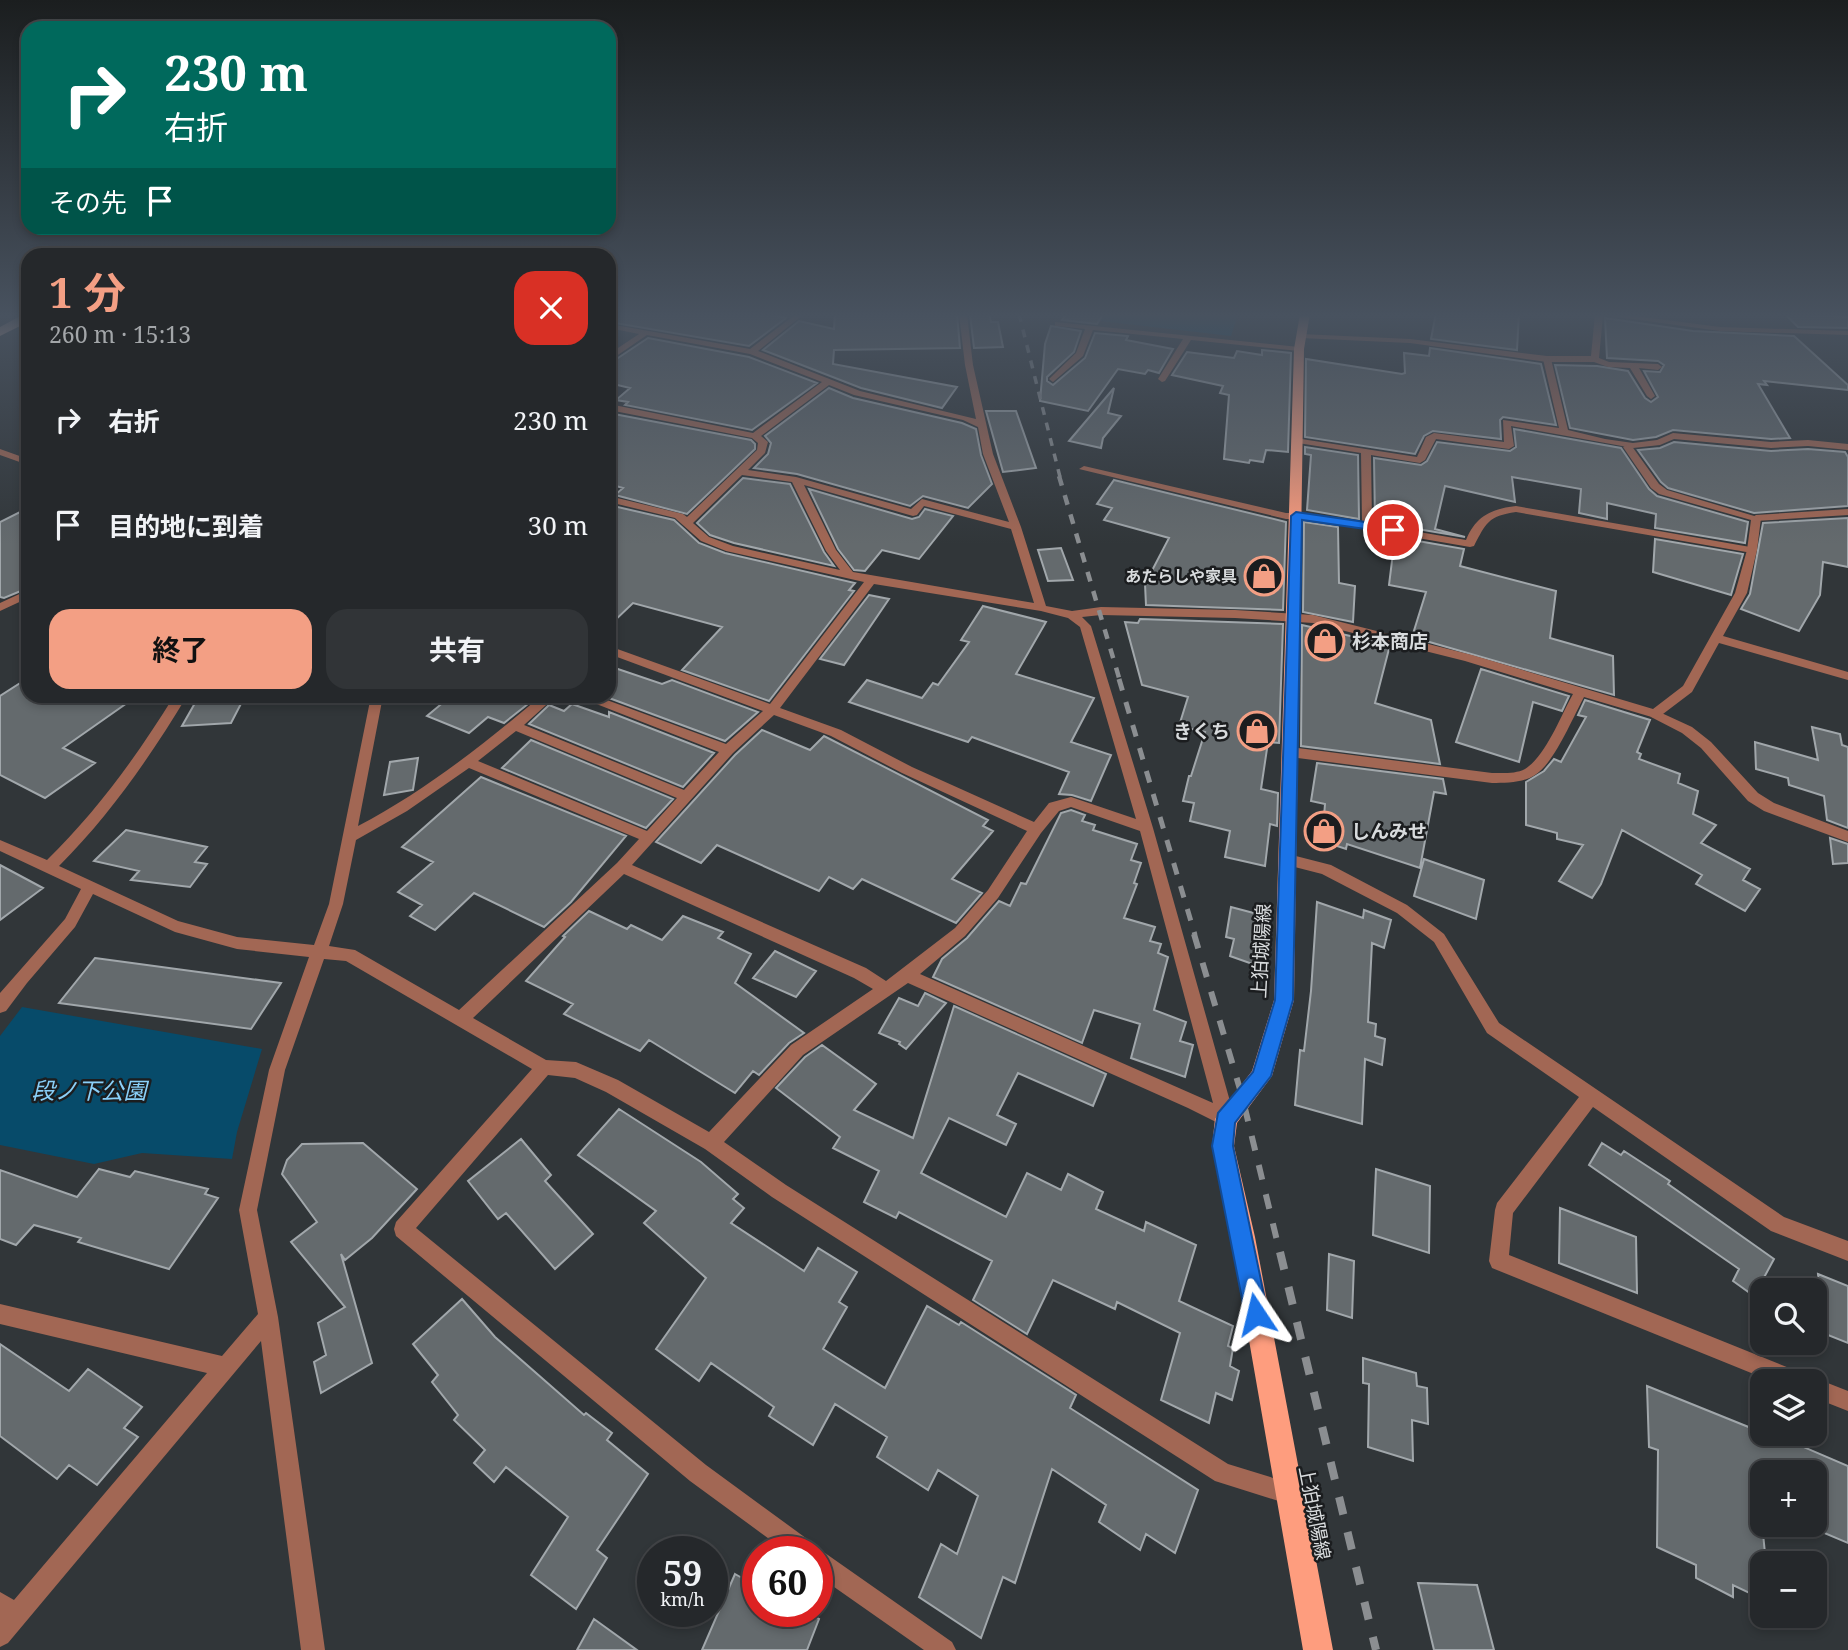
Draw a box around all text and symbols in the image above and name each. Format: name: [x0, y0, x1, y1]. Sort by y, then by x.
text: 230 m: [164, 39, 308, 105]
icon: right: [49, 49, 140, 140]
text: 右折: [164, 105, 228, 148]
icon: arrive: [141, 182, 179, 220]
text: その先: [49, 184, 127, 220]
text: 1 分: [49, 263, 126, 320]
button: close: [514, 271, 588, 345]
text: 260 m · 15:13: [49, 318, 191, 350]
icon: right: [49, 401, 87, 439]
text: 230 m: [513, 402, 588, 438]
text: 右折: [108, 403, 160, 439]
pin: [1363, 500, 1423, 560]
icon: arrive: [49, 506, 87, 544]
text: 30 m: [528, 507, 588, 543]
text: 目的地に到着: [108, 508, 264, 544]
icon: arrive: [1374, 511, 1412, 549]
shop icon: あたらしや家具: [1243, 555, 1285, 597]
place label: あたらしや家具: [1125, 565, 1237, 587]
button: 終了: [49, 609, 312, 689]
button: 共有: [326, 609, 588, 689]
shop icon: 杉本商店: [1304, 620, 1346, 662]
place label: 杉本商店: [1352, 628, 1428, 654]
shop icon: きくち: [1236, 710, 1278, 752]
place label: きくち: [1173, 718, 1230, 744]
shop icon: しんみせ: [1303, 810, 1345, 852]
place label: しんみせ: [1351, 818, 1427, 844]
street label: 上狛城陽線: [1246, 903, 1276, 999]
park label: 段ノ下公園: [32, 1074, 150, 1106]
position arrow: [1219, 1277, 1293, 1351]
map controls: [1750, 1278, 1827, 1628]
button: search: [1750, 1278, 1827, 1355]
button: layers: [1750, 1369, 1827, 1446]
button: +: [1750, 1460, 1827, 1537]
street label: 上狛城陽線: [1293, 1464, 1337, 1562]
speed limit sign: 60: [742, 1536, 833, 1627]
text: 59: [663, 1549, 702, 1596]
button: −: [1750, 1551, 1827, 1628]
text: km/h: [660, 1587, 705, 1611]

